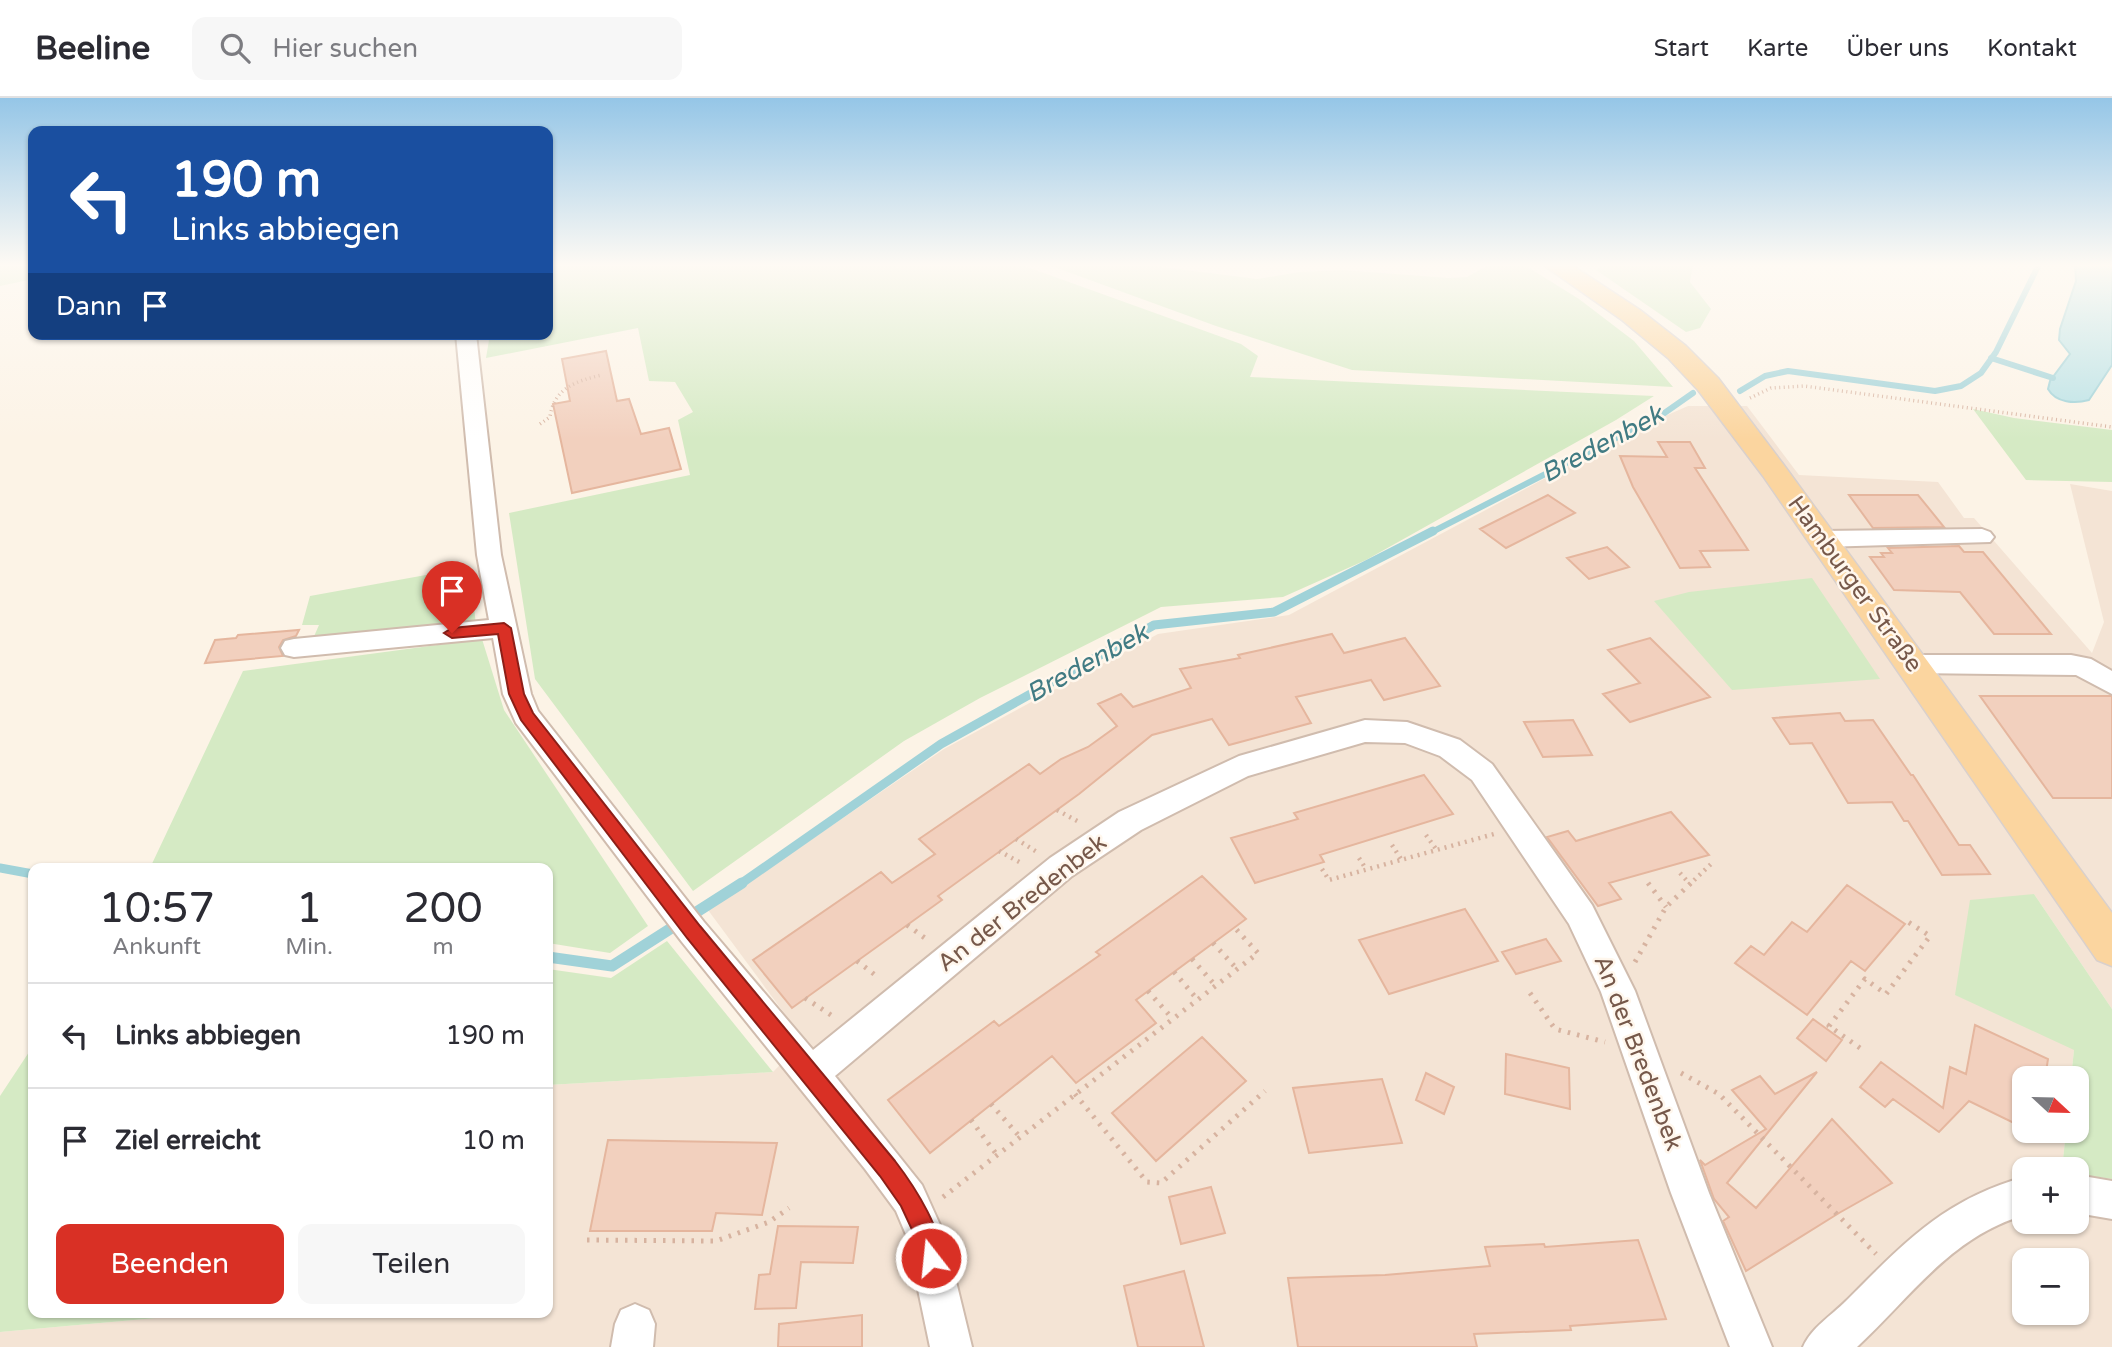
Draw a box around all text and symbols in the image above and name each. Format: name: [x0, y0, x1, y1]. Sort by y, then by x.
search box: [192, 17, 682, 80]
text: Beeline: [35, 29, 150, 68]
icon: search: [216, 29, 254, 67]
text: Hier suchen: [272, 33, 418, 64]
text: Start: [1654, 34, 1709, 63]
text: Karte: [1747, 34, 1808, 63]
text: Über uns: [1846, 34, 1949, 63]
text: Kontakt: [1987, 34, 2077, 63]
text: 190 m: [171, 151, 321, 210]
icon: left: [56, 154, 147, 245]
text: Links abbiegen: [171, 211, 400, 249]
icon: arrive: [136, 287, 174, 325]
text: Dann: [56, 291, 122, 322]
water label: Bredenbek: [1535, 398, 1670, 489]
street label: Hamburger Straße: [1781, 490, 1929, 678]
pin: [422, 561, 482, 633]
icon: arrive: [433, 572, 471, 610]
water label: Bredenbek: [1021, 616, 1155, 709]
street label: An der Bredenbek: [932, 828, 1112, 978]
text: 10:57: [98, 883, 215, 934]
text: 1: [296, 883, 322, 934]
text: 200: [403, 883, 483, 934]
text: Ankunft: [112, 933, 201, 961]
text: Min.: [285, 933, 333, 961]
text: m: [432, 933, 454, 961]
street label: An der Bredenbek: [1587, 951, 1689, 1155]
icon: left: [56, 1017, 94, 1055]
text: Links abbiegen: [115, 1020, 301, 1051]
text: 190 m: [445, 1020, 525, 1051]
north arrow: [2012, 1066, 2090, 1143]
map controls: [2012, 1066, 2089, 1325]
icon: arrive: [56, 1122, 94, 1160]
text: Ziel erreicht: [115, 1125, 261, 1156]
text: 10 m: [462, 1125, 525, 1156]
button: +: [2012, 1157, 2089, 1234]
position arrow: [894, 1221, 968, 1295]
button: Beenden: [56, 1224, 284, 1304]
button: Teilen: [298, 1224, 525, 1304]
button: −: [2012, 1248, 2089, 1325]

